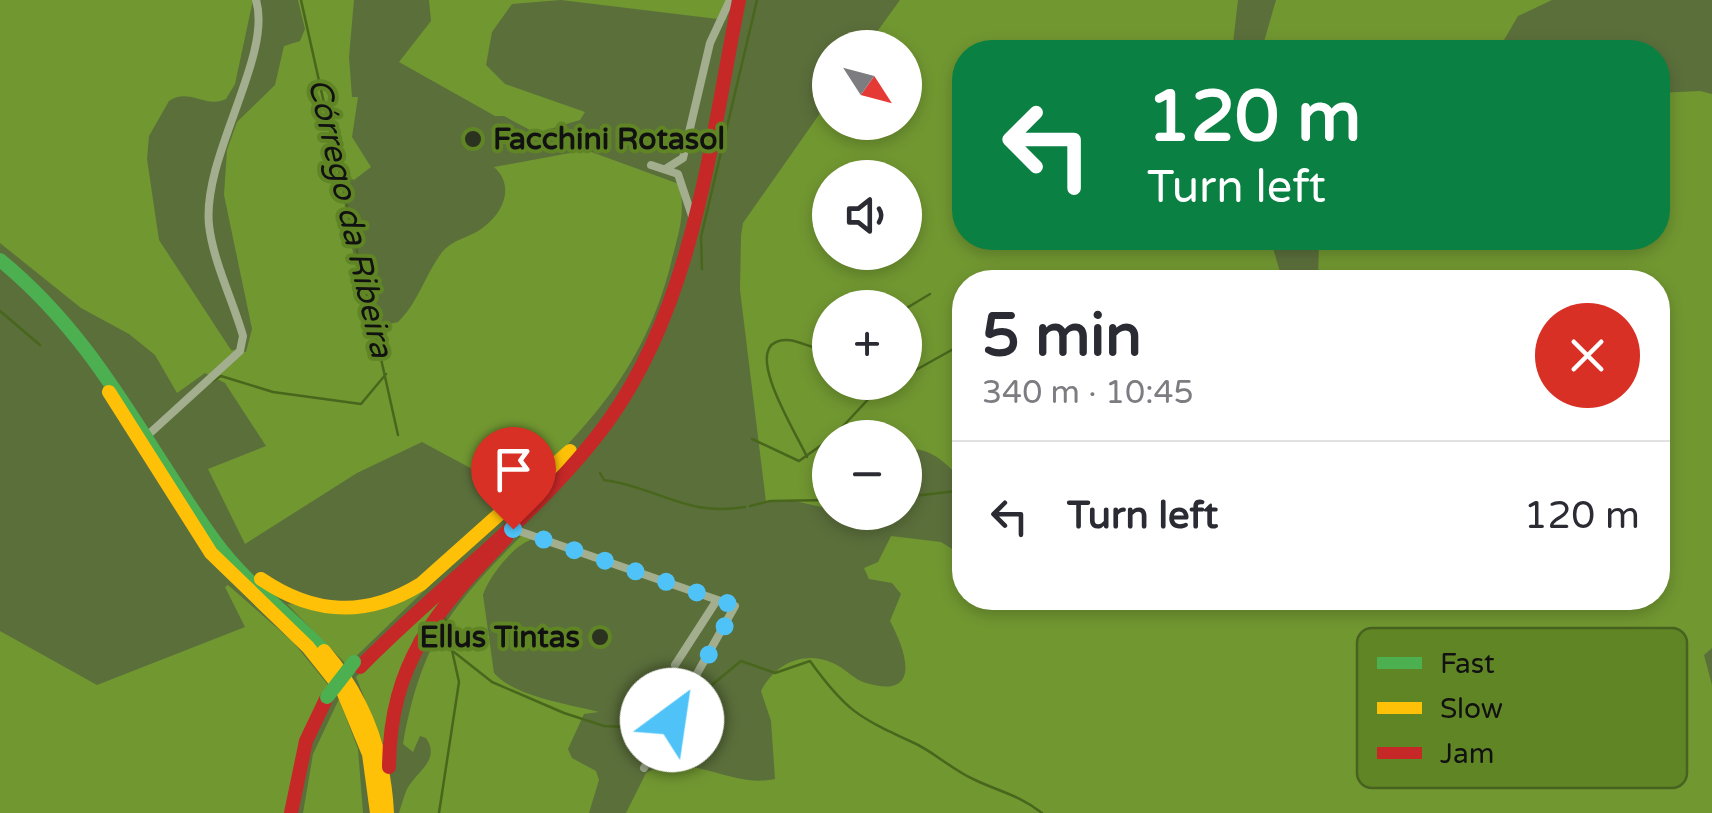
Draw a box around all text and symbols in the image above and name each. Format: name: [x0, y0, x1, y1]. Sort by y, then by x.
north arrow: [812, 30, 922, 140]
map controls: [812, 30, 922, 530]
water label: Córrego da Ribeira: [299, 75, 401, 362]
text: 120 m: [1147, 76, 1361, 160]
icon: left: [982, 80, 1112, 210]
place label: Facchini Rotasol: [493, 121, 725, 158]
marker: Facchini Rotasol: [462, 128, 484, 150]
button: sound: [812, 160, 922, 270]
text: Turn left: [1147, 161, 1326, 215]
button: +: [812, 290, 922, 400]
text: 5 min: [982, 300, 1142, 372]
button: close: [1535, 303, 1640, 408]
text: 340 m · 10:45: [982, 374, 1194, 412]
button: −: [812, 420, 922, 530]
pin: [471, 427, 556, 530]
icon: arrive: [486, 442, 541, 497]
icon: left: [982, 489, 1037, 544]
text: Turn left: [1067, 493, 1218, 539]
text: 120 m: [1524, 493, 1640, 539]
place label: Ellus Tintas: [419, 619, 580, 656]
marker: Ellus Tintas: [589, 626, 611, 648]
legend: [1357, 628, 1687, 788]
text: Fast: [1440, 647, 1495, 681]
position arrow: [620, 668, 724, 772]
text: Slow: [1440, 692, 1503, 726]
text: Jam: [1440, 737, 1495, 771]

